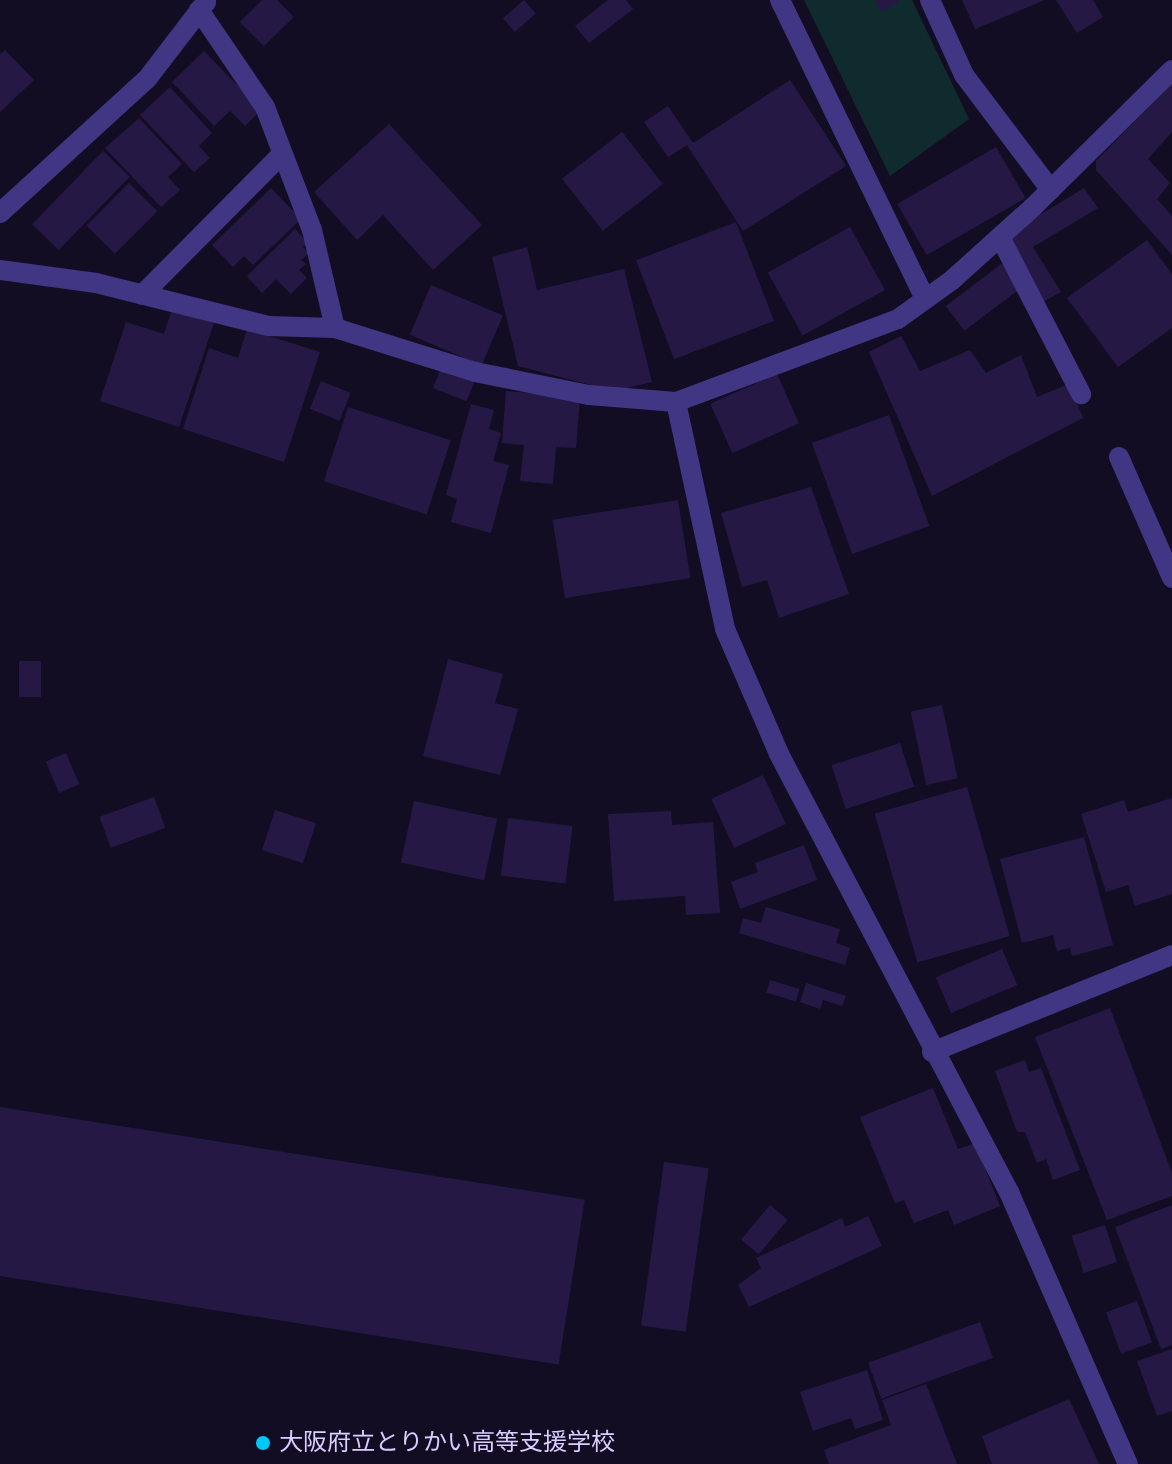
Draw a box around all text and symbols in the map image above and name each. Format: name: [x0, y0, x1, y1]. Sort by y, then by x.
place label: 大阪府立とりかい高等支援学校: [279, 1429, 615, 1457]
marker: 大阪府立とりかい高等支援学校: [254, 1434, 272, 1452]

